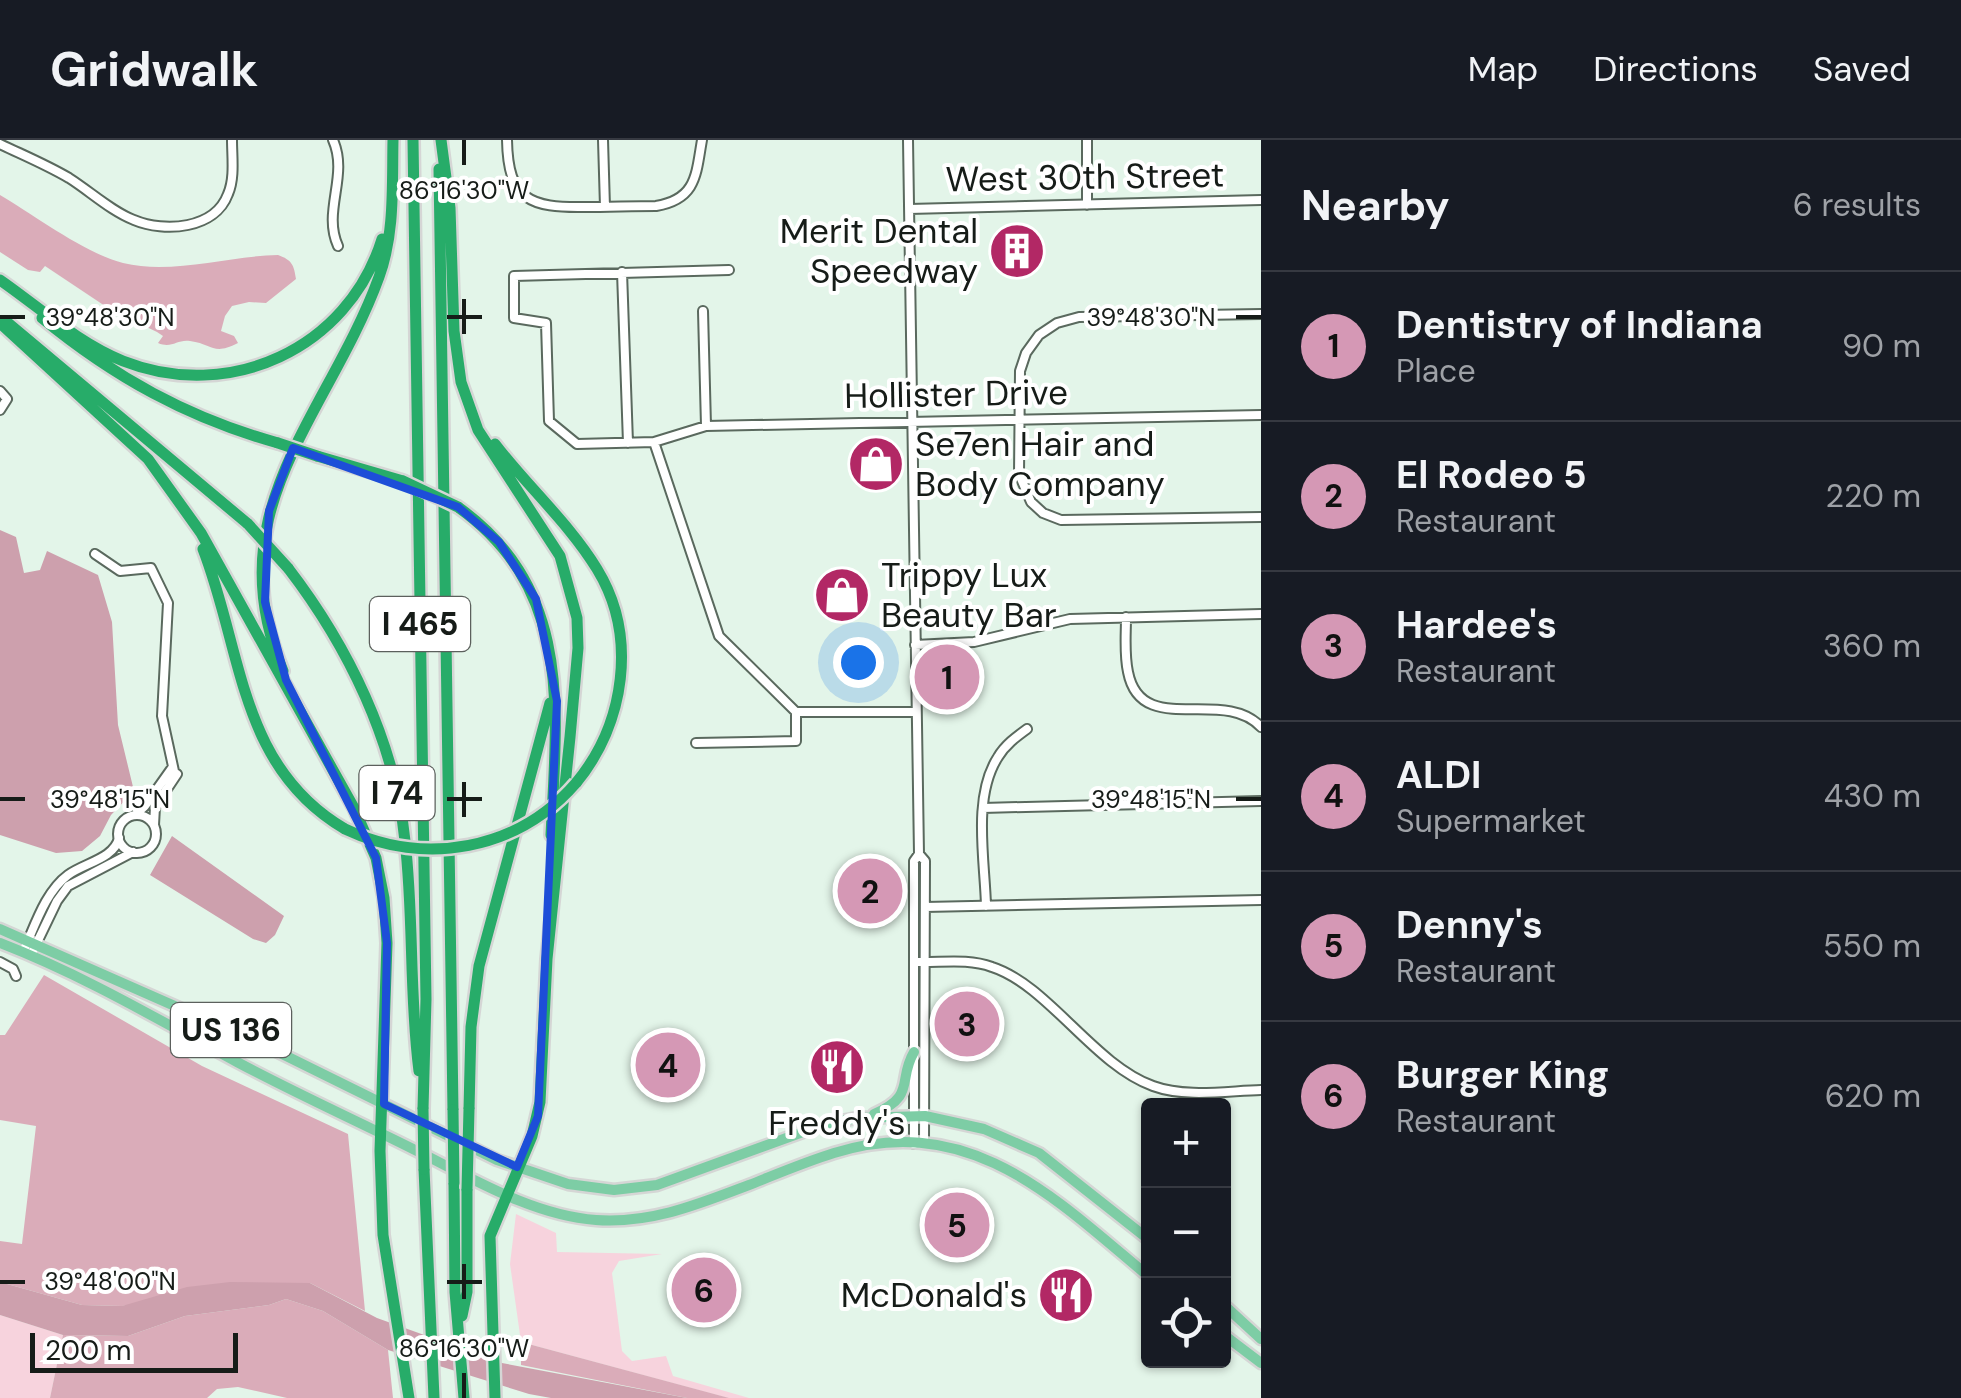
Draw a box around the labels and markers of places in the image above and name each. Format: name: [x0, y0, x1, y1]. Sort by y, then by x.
place label: Merit Dental Speedway: [780, 208, 978, 294]
building icon: Merit Dental Speedway: [987, 221, 1047, 281]
place label: Se7en Hair and Body Company: [915, 421, 1165, 507]
shop icon: Se7en Hair and Body Company: [846, 434, 906, 494]
place label: Trippy Lux Beauty Bar: [881, 552, 1057, 638]
shop icon: Trippy Lux Beauty Bar: [812, 565, 872, 625]
pin: 1: [914, 640, 980, 714]
pin: 2: [838, 854, 902, 928]
pin: 3: [934, 986, 1000, 1062]
pin: 4: [636, 1028, 700, 1102]
restaurant icon: Freddy's: [807, 1037, 867, 1097]
place label: Freddy's: [768, 1100, 906, 1146]
pin: 5: [924, 1188, 990, 1262]
pin: 6: [672, 1252, 736, 1328]
restaurant icon: McDonald's: [1036, 1265, 1096, 1325]
place label: McDonald's: [841, 1272, 1027, 1318]

